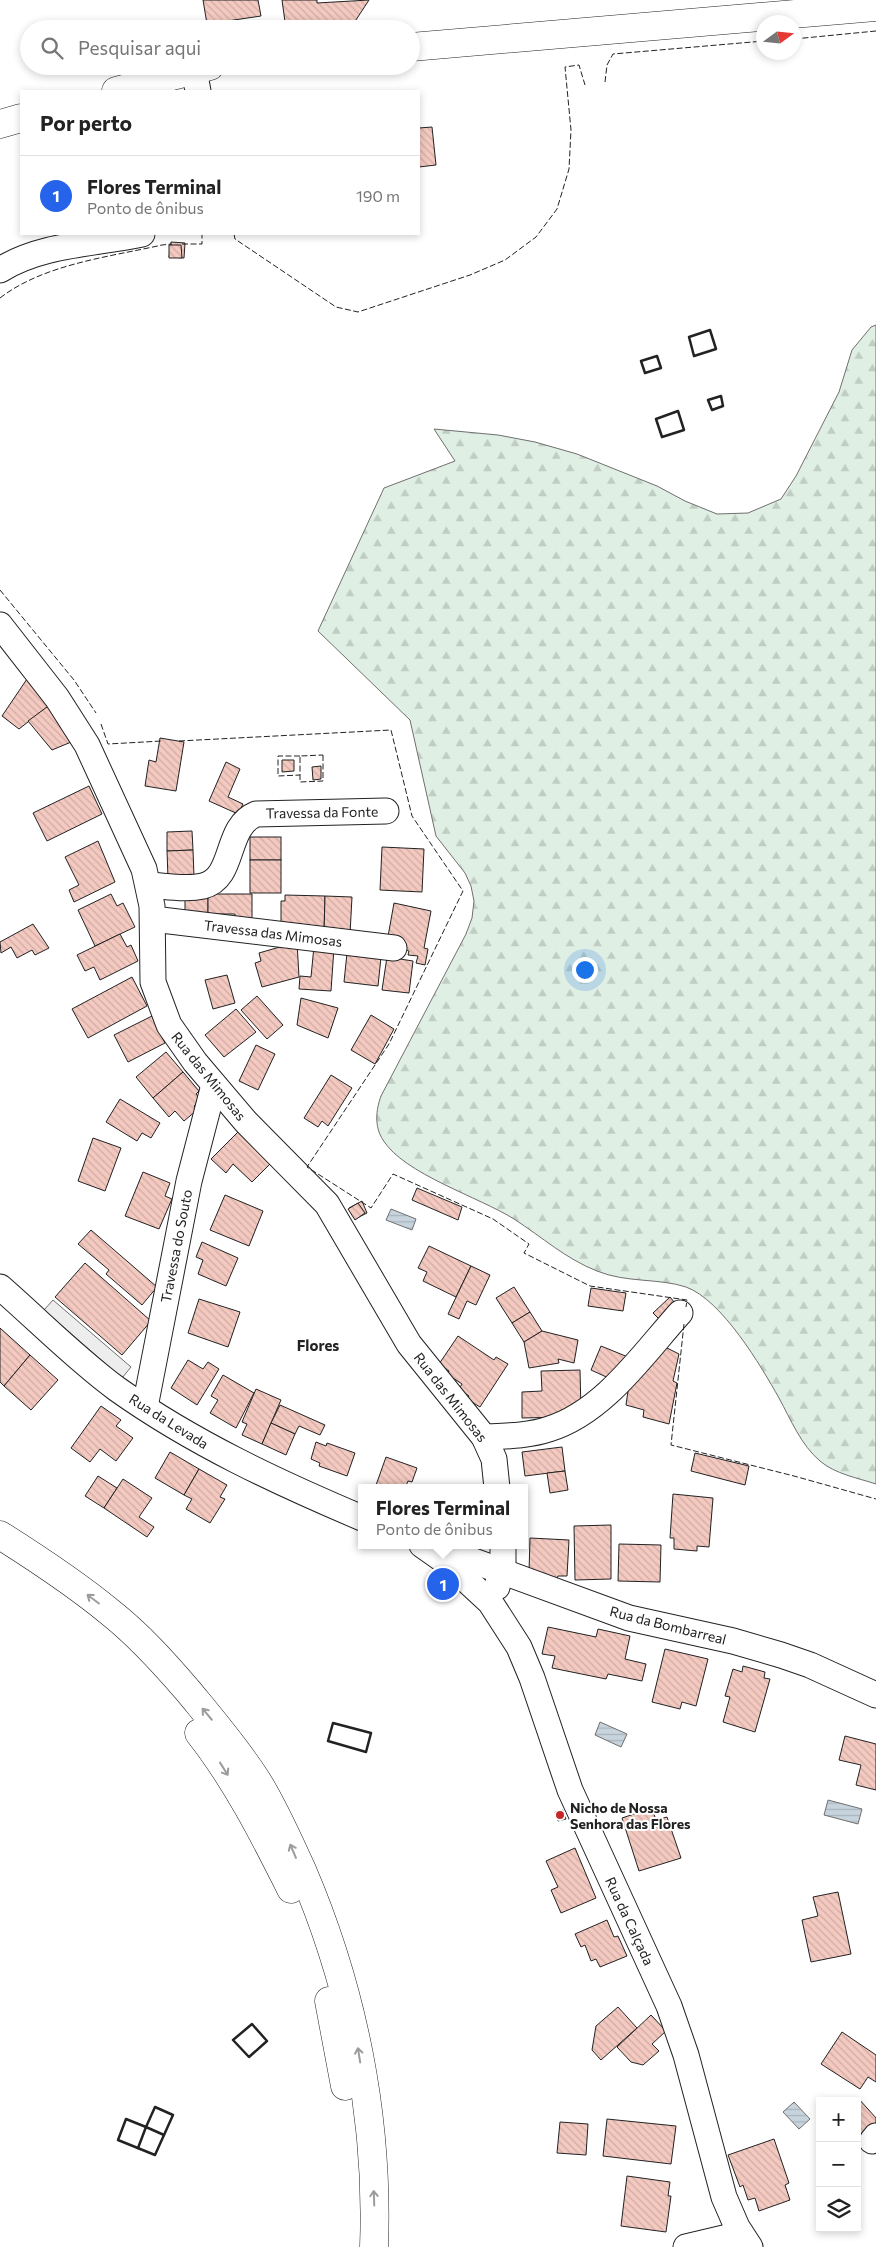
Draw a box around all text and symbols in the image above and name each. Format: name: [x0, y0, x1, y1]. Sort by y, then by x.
north arrow: [756, 15, 801, 60]
search box: [20, 20, 420, 75]
icon: search: [38, 34, 66, 62]
text: Pesquisar aqui: [78, 36, 201, 59]
text: Por perto: [40, 110, 132, 135]
text: Flores Terminal: [87, 175, 221, 198]
text: 1: [52, 186, 60, 205]
text: 190 m: [356, 186, 400, 205]
text: Ponto de ônibus: [87, 198, 204, 217]
street label: Travessa da Fonte: [266, 803, 378, 821]
street label: Travessa das Mimosas: [203, 916, 343, 950]
your location: [572, 957, 598, 983]
street label: Rua das Mimosas: [168, 1028, 250, 1124]
street label: Travessa do Souto: [157, 1188, 195, 1304]
district label: Flores: [297, 1336, 339, 1354]
street label: Rua das Mimosas: [411, 1349, 491, 1445]
street label: Rua da Levada: [126, 1390, 212, 1452]
popup: [358, 1484, 528, 1549]
text: Flores Terminal: [376, 1496, 510, 1519]
text: Ponto de ônibus: [376, 1519, 493, 1538]
pin: 1: [427, 1565, 459, 1603]
one-way arrow: [86, 1594, 100, 1604]
street label: Rua da Bombarreal: [608, 1602, 728, 1648]
one-way arrow: [202, 1708, 213, 1721]
one-way arrow: [219, 1761, 229, 1775]
place label: Nicho de Nossa Senhora das Flores: [570, 1799, 691, 1832]
marker: Nicho de Nossa Senhora das Flores: [554, 1809, 566, 1821]
one-way arrow: [288, 1844, 298, 1859]
street label: Rua da Calçada: [602, 1874, 658, 1968]
one-way arrow: [354, 2048, 364, 2064]
map controls: [816, 2097, 861, 2232]
button: +: [816, 2097, 861, 2142]
button: −: [816, 2142, 861, 2187]
button: layers: [816, 2187, 861, 2232]
one-way arrow: [369, 2191, 378, 2207]

